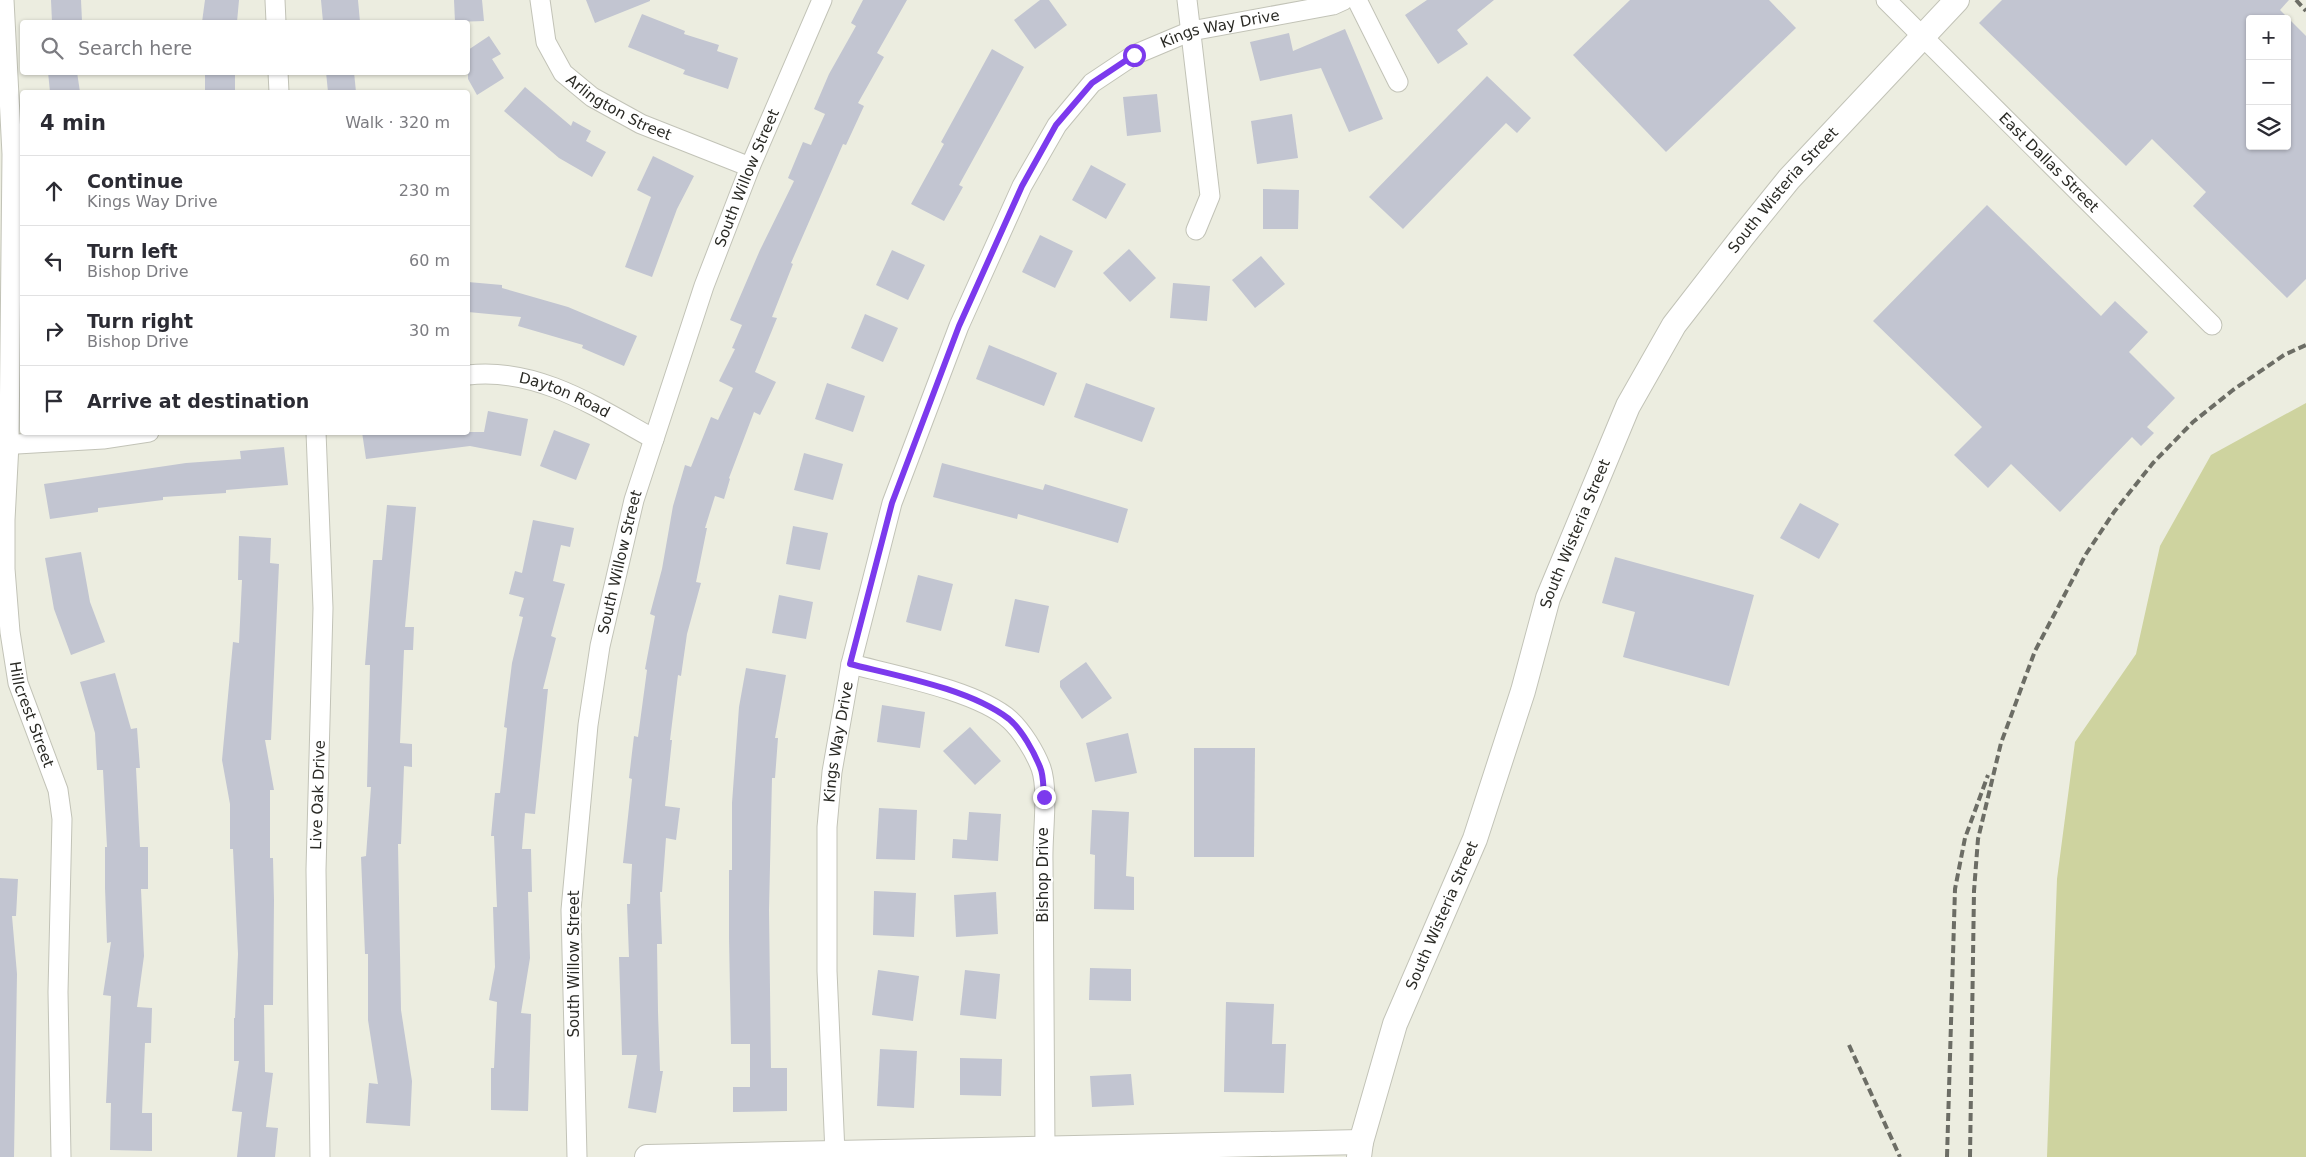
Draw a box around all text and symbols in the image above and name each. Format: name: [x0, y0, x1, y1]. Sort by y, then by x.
street label: Kings Way Drive: [1158, 6, 1281, 52]
map controls: [2246, 15, 2291, 150]
button: +: [2246, 15, 2291, 60]
search box: [20, 20, 470, 75]
icon: search: [38, 34, 66, 62]
text: Search here: [78, 37, 192, 59]
route start: [1123, 44, 1146, 67]
button: −: [2246, 60, 2291, 105]
street label: Arlington Street: [563, 70, 674, 144]
button: layers: [2246, 105, 2291, 150]
street label: South Willow Street: [711, 106, 783, 250]
street label: East Dallas Street: [1995, 109, 2103, 216]
text: 4 min: [40, 111, 106, 135]
text: Walk · 320 m: [345, 113, 450, 132]
street label: South Wisteria Street: [1724, 123, 1842, 257]
text: Continue: [87, 170, 183, 192]
icon: ahead: [40, 177, 68, 205]
text: 230 m: [399, 181, 450, 200]
text: Kings Way Drive: [87, 192, 217, 211]
text: Turn left: [87, 240, 178, 262]
icon: left: [40, 247, 68, 275]
text: 60 m: [409, 251, 450, 270]
text: Bishop Drive: [87, 262, 189, 281]
text: Turn right: [87, 310, 193, 332]
icon: right: [40, 317, 68, 345]
text: 30 m: [409, 321, 450, 340]
text: Bishop Drive: [87, 332, 189, 351]
street label: Dayton Road: [517, 369, 613, 421]
icon: arrive: [40, 387, 68, 415]
text: Arrive at destination: [87, 390, 309, 412]
street label: South Wisteria Street: [1537, 456, 1614, 610]
street label: South Willow Street: [594, 488, 646, 636]
street label: Hillcrest Street: [6, 660, 58, 770]
street label: Kings Way Drive: [820, 680, 857, 803]
street label: Live Oak Drive: [307, 740, 329, 850]
route end: [1033, 786, 1056, 809]
street label: Bishop Drive: [1034, 827, 1052, 923]
street label: South Wisteria Street: [1402, 839, 1482, 993]
street label: South Willow Street: [565, 890, 583, 1038]

